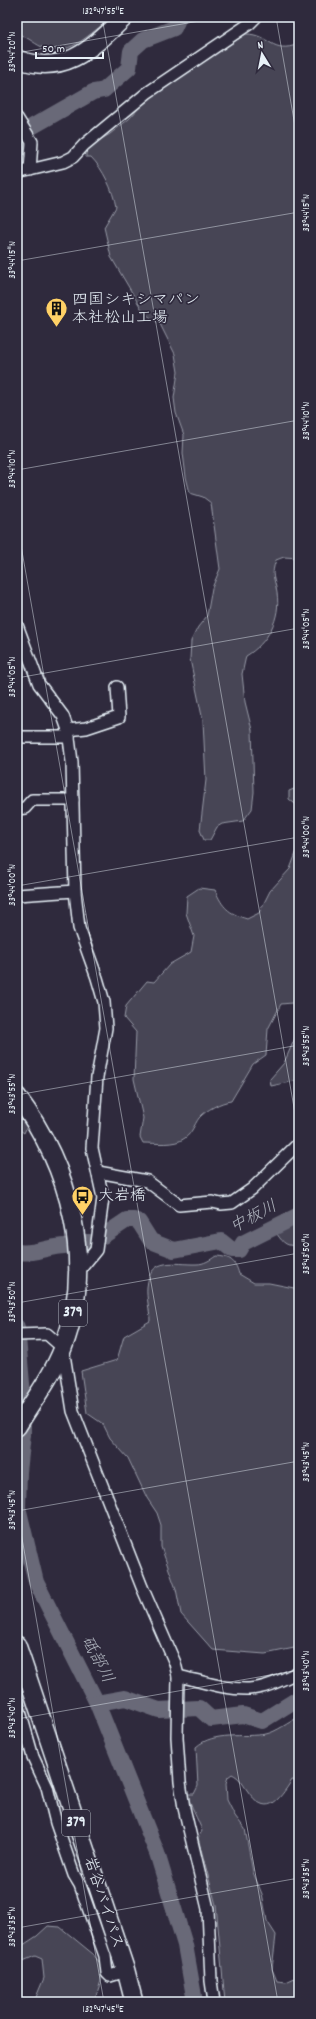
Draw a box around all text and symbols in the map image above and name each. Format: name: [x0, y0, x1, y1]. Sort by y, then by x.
text: 132°47'55"E: [82, 5, 124, 19]
text: 33°44'20"N: [6, 32, 20, 72]
scale bar: [36, 34, 103, 60]
north arrow: [242, 34, 282, 74]
text: N: [257, 38, 265, 54]
text: 50 m: [42, 41, 65, 58]
text: 33°44'15"N: [300, 194, 314, 232]
text: 33°44'15"N: [6, 241, 20, 279]
place label: 四国シキシマパン 本社松山工場: [72, 289, 200, 330]
building icon: 四国シキシマパン 本社松山工場: [43, 296, 69, 329]
text: 33°44'10"N: [300, 402, 314, 440]
text: 33°44'10"N: [6, 450, 20, 488]
text: 33°44'05"N: [300, 608, 314, 649]
text: 33°44'05"N: [6, 656, 20, 697]
text: 33°44'00"N: [300, 816, 314, 858]
text: 33°44'00"N: [6, 864, 20, 906]
text: 33°43'55"N: [300, 1026, 314, 1066]
text: 33°43'55"N: [6, 1074, 20, 1114]
bus stop icon: 大岩橋: [69, 1183, 95, 1216]
place label: 大岩橋: [98, 1185, 146, 1208]
water label: 中板川: [226, 1195, 282, 1241]
text: 33°43'50"N: [300, 1233, 314, 1275]
text: 33°43'50"N: [6, 1281, 20, 1323]
road number: 379: [59, 1300, 87, 1326]
text: 33°43'45"N: [300, 1442, 314, 1482]
text: 33°43'45"N: [6, 1490, 20, 1530]
water label: 砥部川: [74, 1632, 118, 1688]
text: 33°43'40"N: [300, 1651, 314, 1691]
text: 33°43'40"N: [6, 1698, 20, 1738]
road number: 379: [62, 1810, 90, 1836]
street label: 岩谷バイパス: [77, 1854, 129, 1952]
text: 33°43'35"N: [300, 1859, 314, 1899]
text: 33°43'35"N: [6, 1907, 20, 1947]
text: 132°47'45"E: [82, 2003, 124, 2017]

